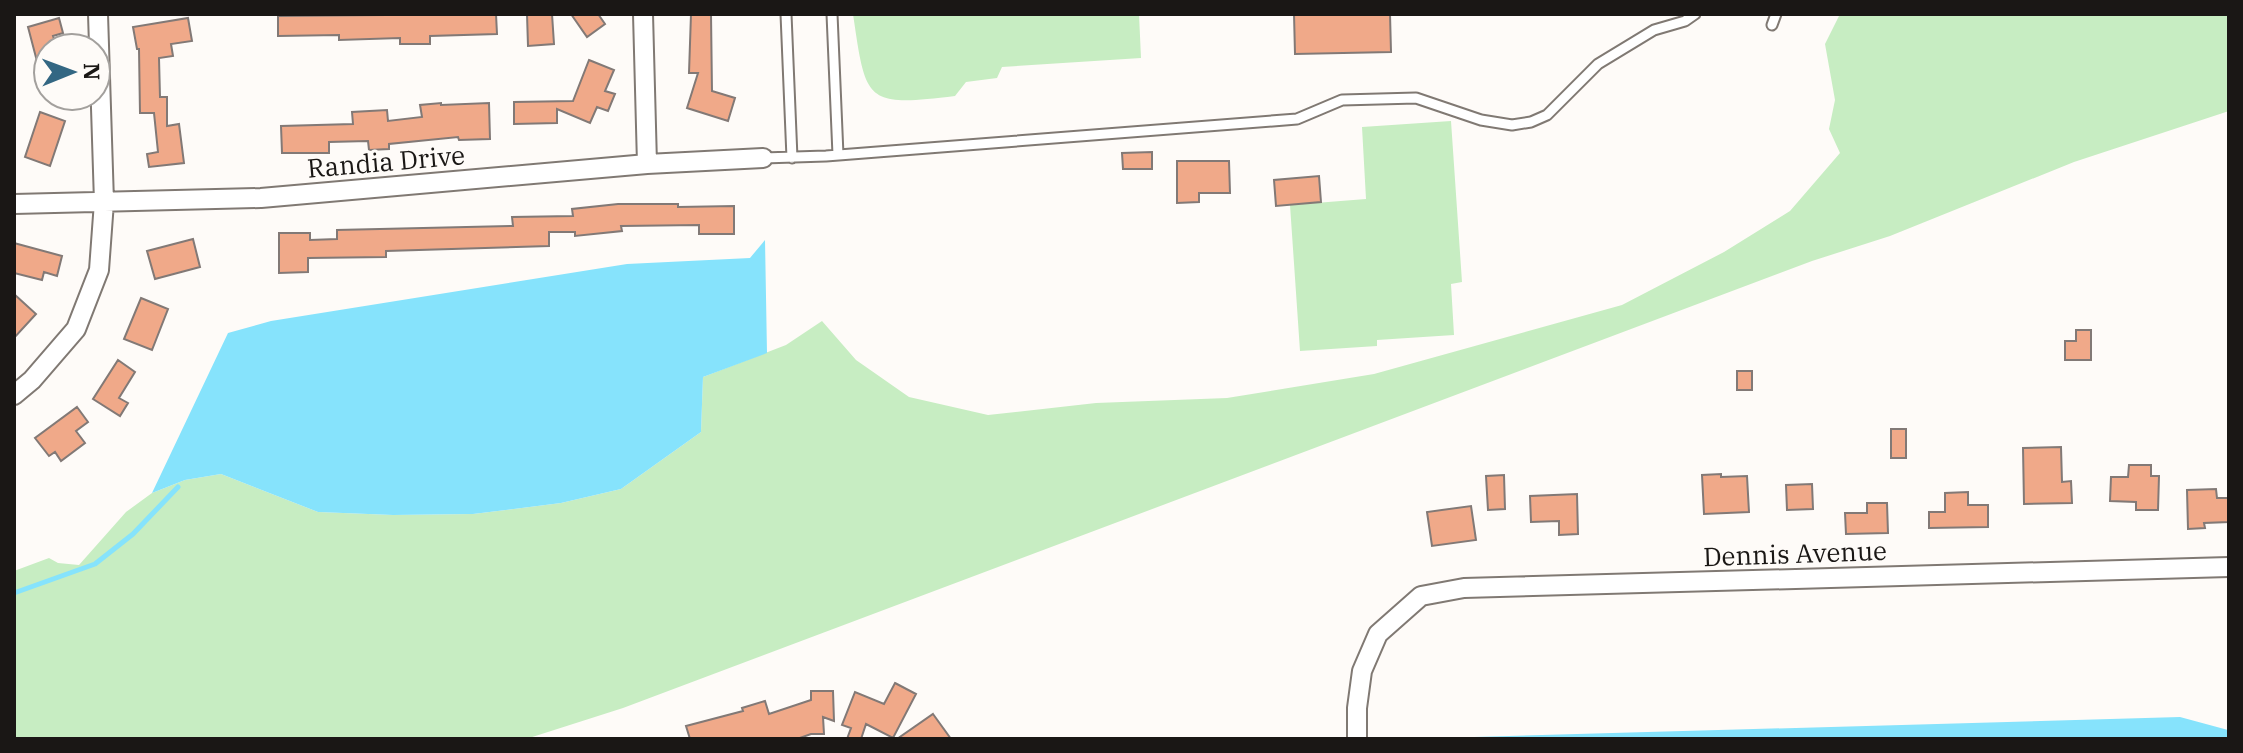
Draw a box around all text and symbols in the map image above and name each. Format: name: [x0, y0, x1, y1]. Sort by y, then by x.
north arrow: [32, 32, 112, 112]
text: N: [78, 63, 107, 81]
street label: Randia Drive: [306, 137, 466, 185]
street label: Dennis Avenue: [1703, 533, 1887, 573]

